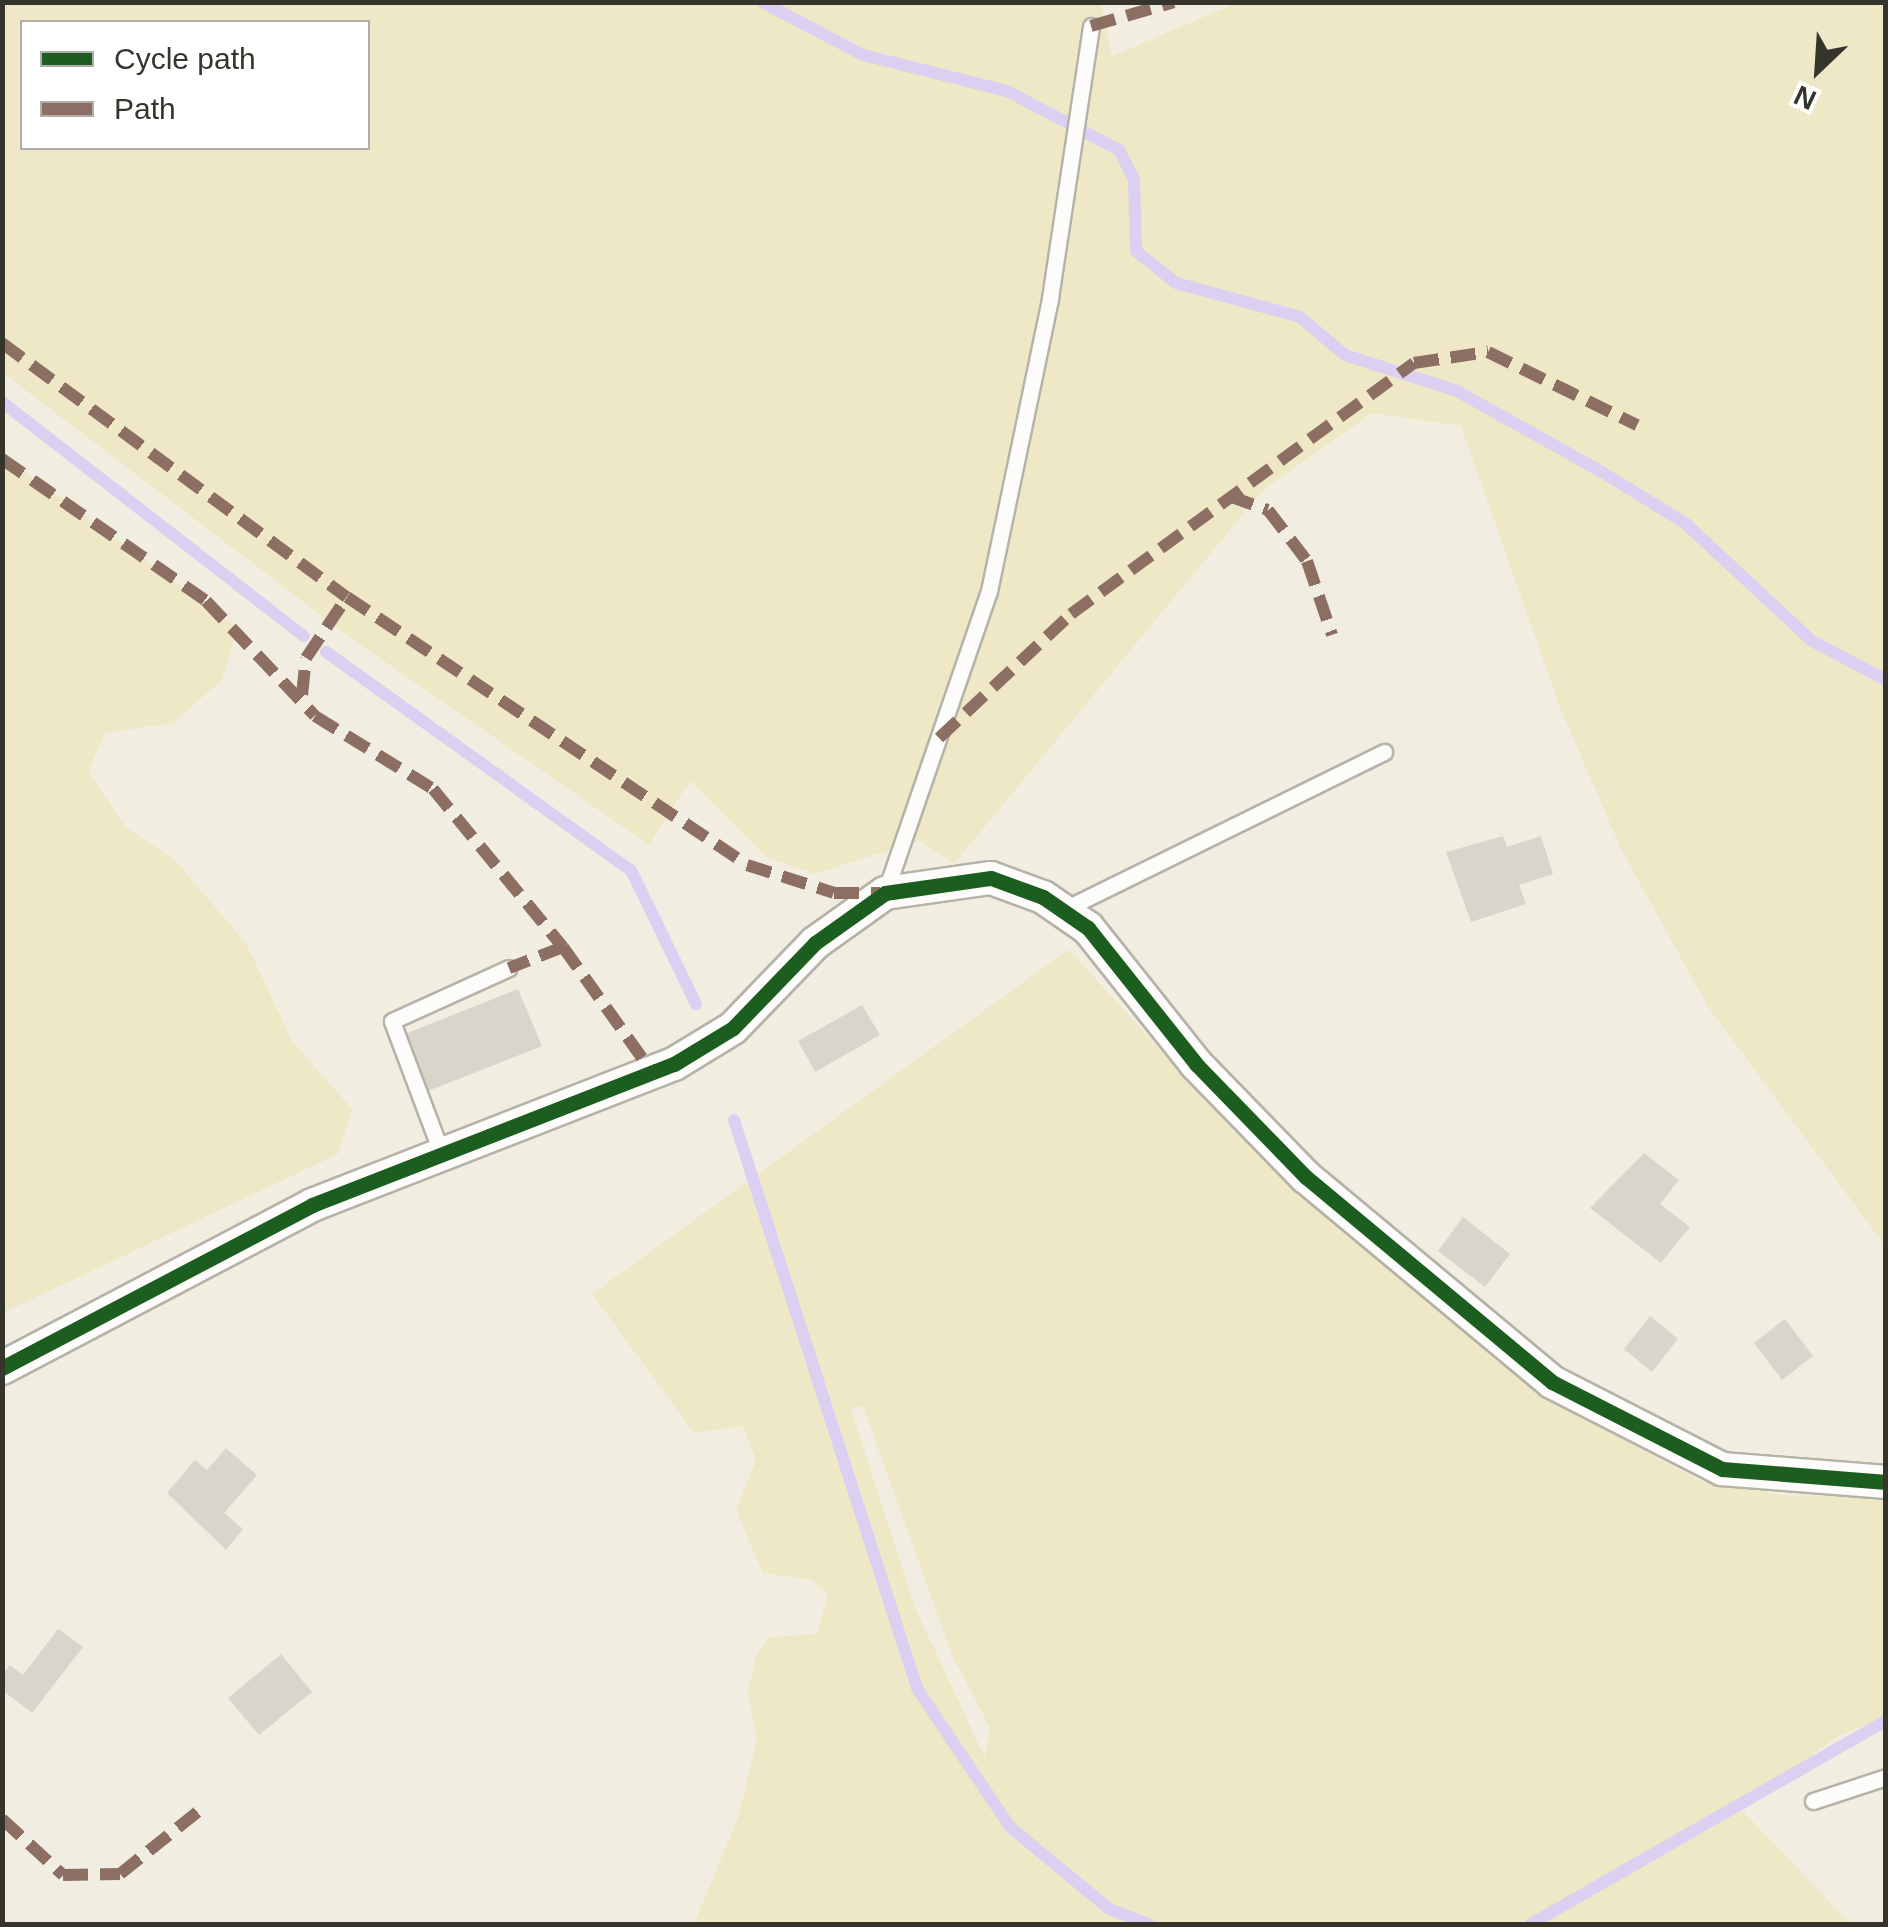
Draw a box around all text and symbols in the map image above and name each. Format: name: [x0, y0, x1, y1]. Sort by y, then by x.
legend: [20, 20, 370, 150]
north arrow: [1768, 20, 1868, 120]
text: Cycle path: [114, 42, 256, 75]
text: N: [1789, 79, 1821, 116]
text: Path: [114, 92, 176, 125]

